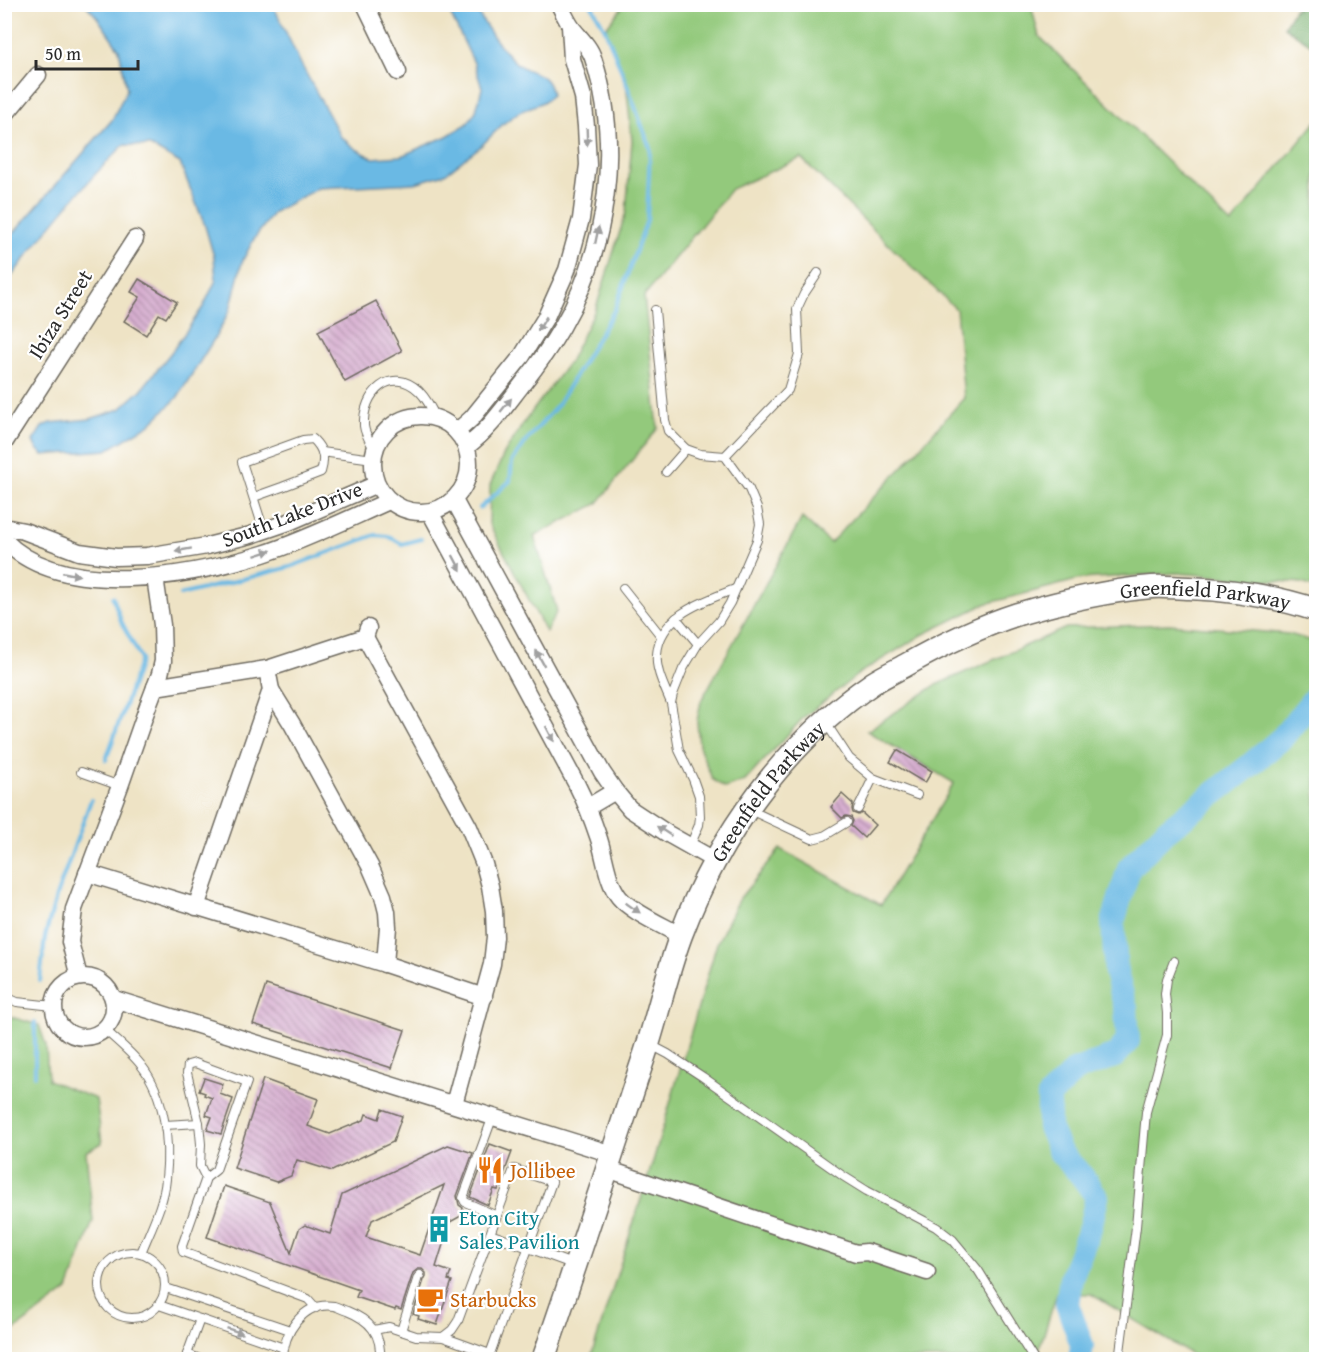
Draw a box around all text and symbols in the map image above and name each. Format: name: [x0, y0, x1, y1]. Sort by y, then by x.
scale bar: [36, 33, 138, 71]
text: 50 m: [45, 40, 81, 67]
one-way arrow: [582, 128, 592, 147]
one-way arrow: [593, 226, 603, 244]
street label: Ibiza Street: [20, 263, 100, 365]
one-way arrow: [536, 316, 547, 332]
one-way arrow: [499, 398, 512, 413]
street label: South Lake Drive: [217, 473, 367, 555]
one-way arrow: [174, 546, 193, 555]
one-way arrow: [254, 548, 272, 557]
one-way arrow: [452, 555, 462, 572]
one-way arrow: [62, 570, 81, 579]
street label: Greenfield Parkway: [1118, 571, 1295, 617]
one-way arrow: [535, 650, 545, 667]
street label: Greenfield Parkway: [702, 713, 832, 867]
one-way arrow: [545, 726, 555, 743]
one-way arrow: [656, 826, 672, 837]
one-way arrow: [624, 902, 640, 914]
restaurant icon: Jollibee: [475, 1155, 505, 1185]
place label: Jollibee: [507, 1155, 576, 1186]
place label: Eton City Sales Pavilion: [459, 1202, 580, 1257]
building icon: Eton City Sales Pavilion: [424, 1214, 454, 1244]
cafe icon: Starbucks: [415, 1284, 445, 1314]
place label: Starbucks: [450, 1284, 536, 1315]
one-way arrow: [226, 1326, 244, 1336]

